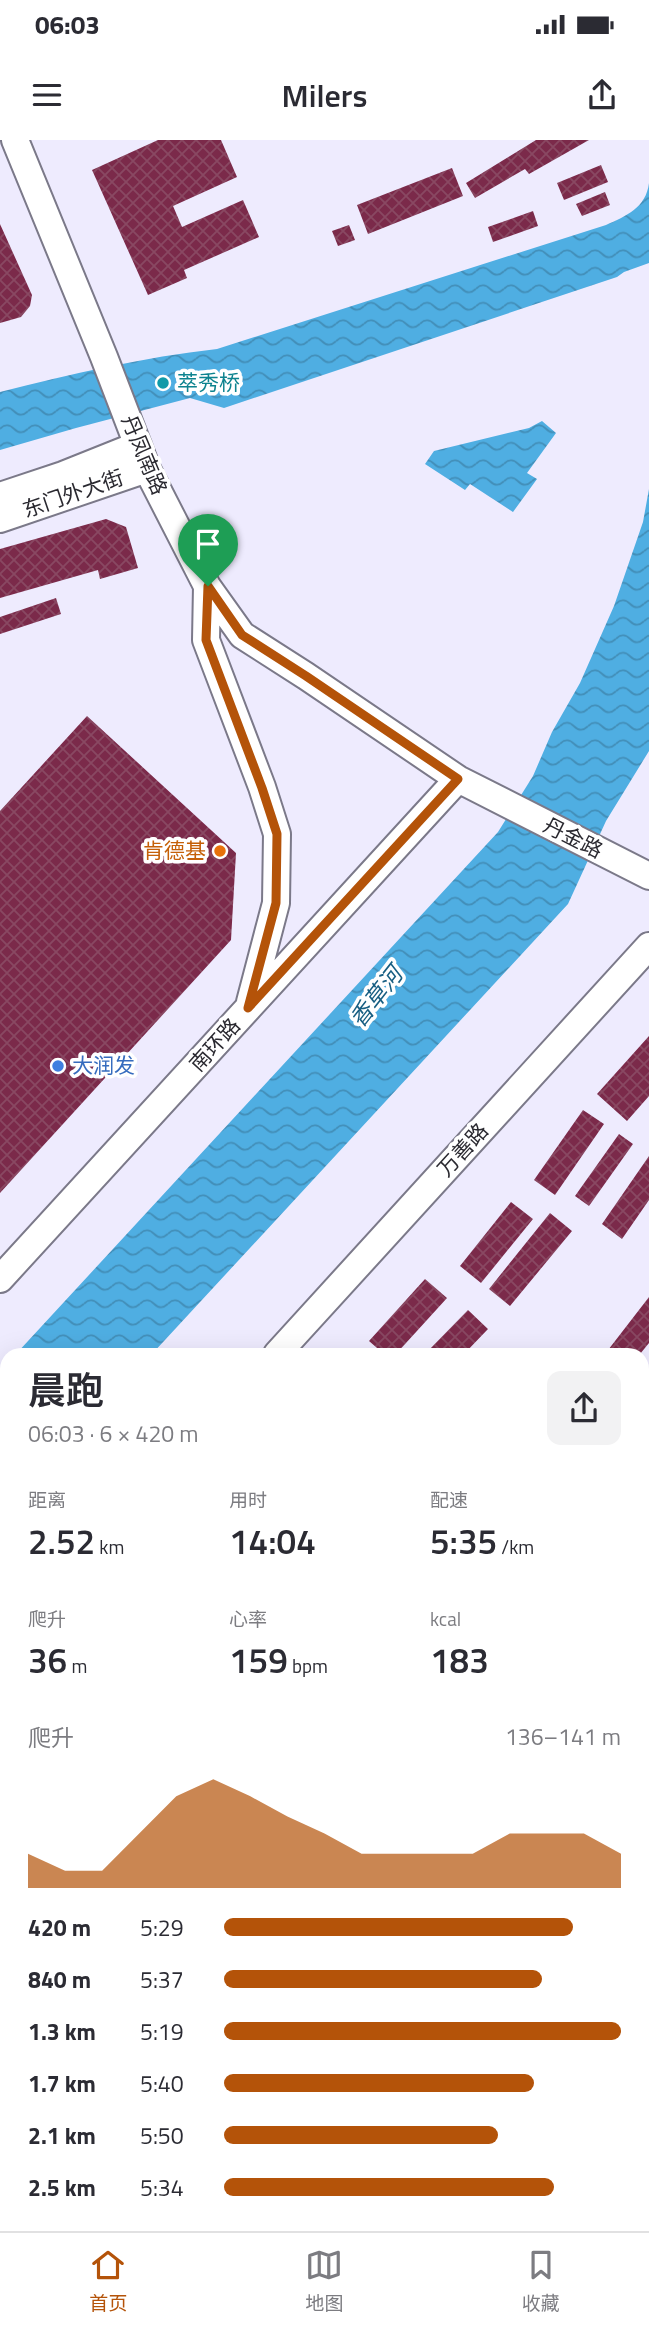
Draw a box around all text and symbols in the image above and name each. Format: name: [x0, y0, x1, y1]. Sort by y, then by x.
text: 06:03: [35, 5, 100, 44]
text: Milers: [282, 71, 367, 119]
icon: menu: [28, 76, 66, 114]
icon: share: [583, 76, 621, 114]
place label: 萃秀桥: [177, 366, 240, 398]
marker: 萃秀桥: [155, 375, 171, 391]
street label: 丹凤南路: [114, 410, 176, 500]
street label: 东门外大街: [18, 461, 128, 525]
pin: [178, 514, 238, 586]
icon: arrive: [189, 525, 227, 563]
street label: 丹金路: [538, 809, 609, 866]
place label: 肯德基: [143, 834, 206, 866]
marker: 肯德基: [212, 843, 228, 859]
water label: 香草河: [341, 956, 413, 1035]
street label: 南环路: [181, 1010, 247, 1078]
place label: 大润发: [72, 1049, 135, 1081]
marker: 大润发: [50, 1058, 66, 1074]
street label: 万善路: [429, 1115, 495, 1183]
text: 晨跑: [28, 1361, 104, 1419]
button: share: [547, 1371, 621, 1445]
text: 06:03 · 6 × 420 m: [28, 1416, 198, 1451]
text: 距离: [28, 1485, 66, 1514]
text: 用时: [229, 1485, 267, 1514]
text: 配速: [430, 1485, 468, 1514]
text: 2.52: [28, 1514, 95, 1568]
text: 14:04: [229, 1514, 316, 1568]
text: 5:35: [430, 1514, 497, 1568]
text: km: [95, 1532, 124, 1561]
text: /km: [497, 1532, 534, 1561]
text: 爬升: [28, 1604, 66, 1633]
text: 心率: [229, 1604, 267, 1633]
text: kcal: [430, 1604, 461, 1633]
text: 36: [28, 1633, 67, 1687]
text: 159: [229, 1633, 288, 1687]
text: 183: [430, 1633, 489, 1687]
text: m: [67, 1651, 87, 1680]
text: bpm: [288, 1651, 328, 1680]
text: 136–141 m: [505, 1719, 621, 1754]
text: 爬升: [28, 1720, 74, 1755]
text: 420 m: [28, 1910, 91, 1945]
text: 5:29: [140, 1910, 184, 1945]
text: 840 m: [28, 1962, 91, 1997]
text: 5:37: [140, 1962, 184, 1997]
text: 1.3 km: [28, 2014, 96, 2049]
text: 5:19: [140, 2014, 184, 2049]
text: 1.7 km: [28, 2066, 96, 2101]
text: 5:40: [140, 2066, 184, 2101]
text: 2.1 km: [28, 2118, 96, 2153]
text: 5:50: [140, 2118, 184, 2153]
text: 2.5 km: [28, 2170, 96, 2205]
text: 5:34: [140, 2170, 184, 2205]
tab: 首页: [89, 2246, 127, 2317]
tab: 地图: [305, 2246, 344, 2317]
tab: 收藏: [522, 2246, 560, 2317]

